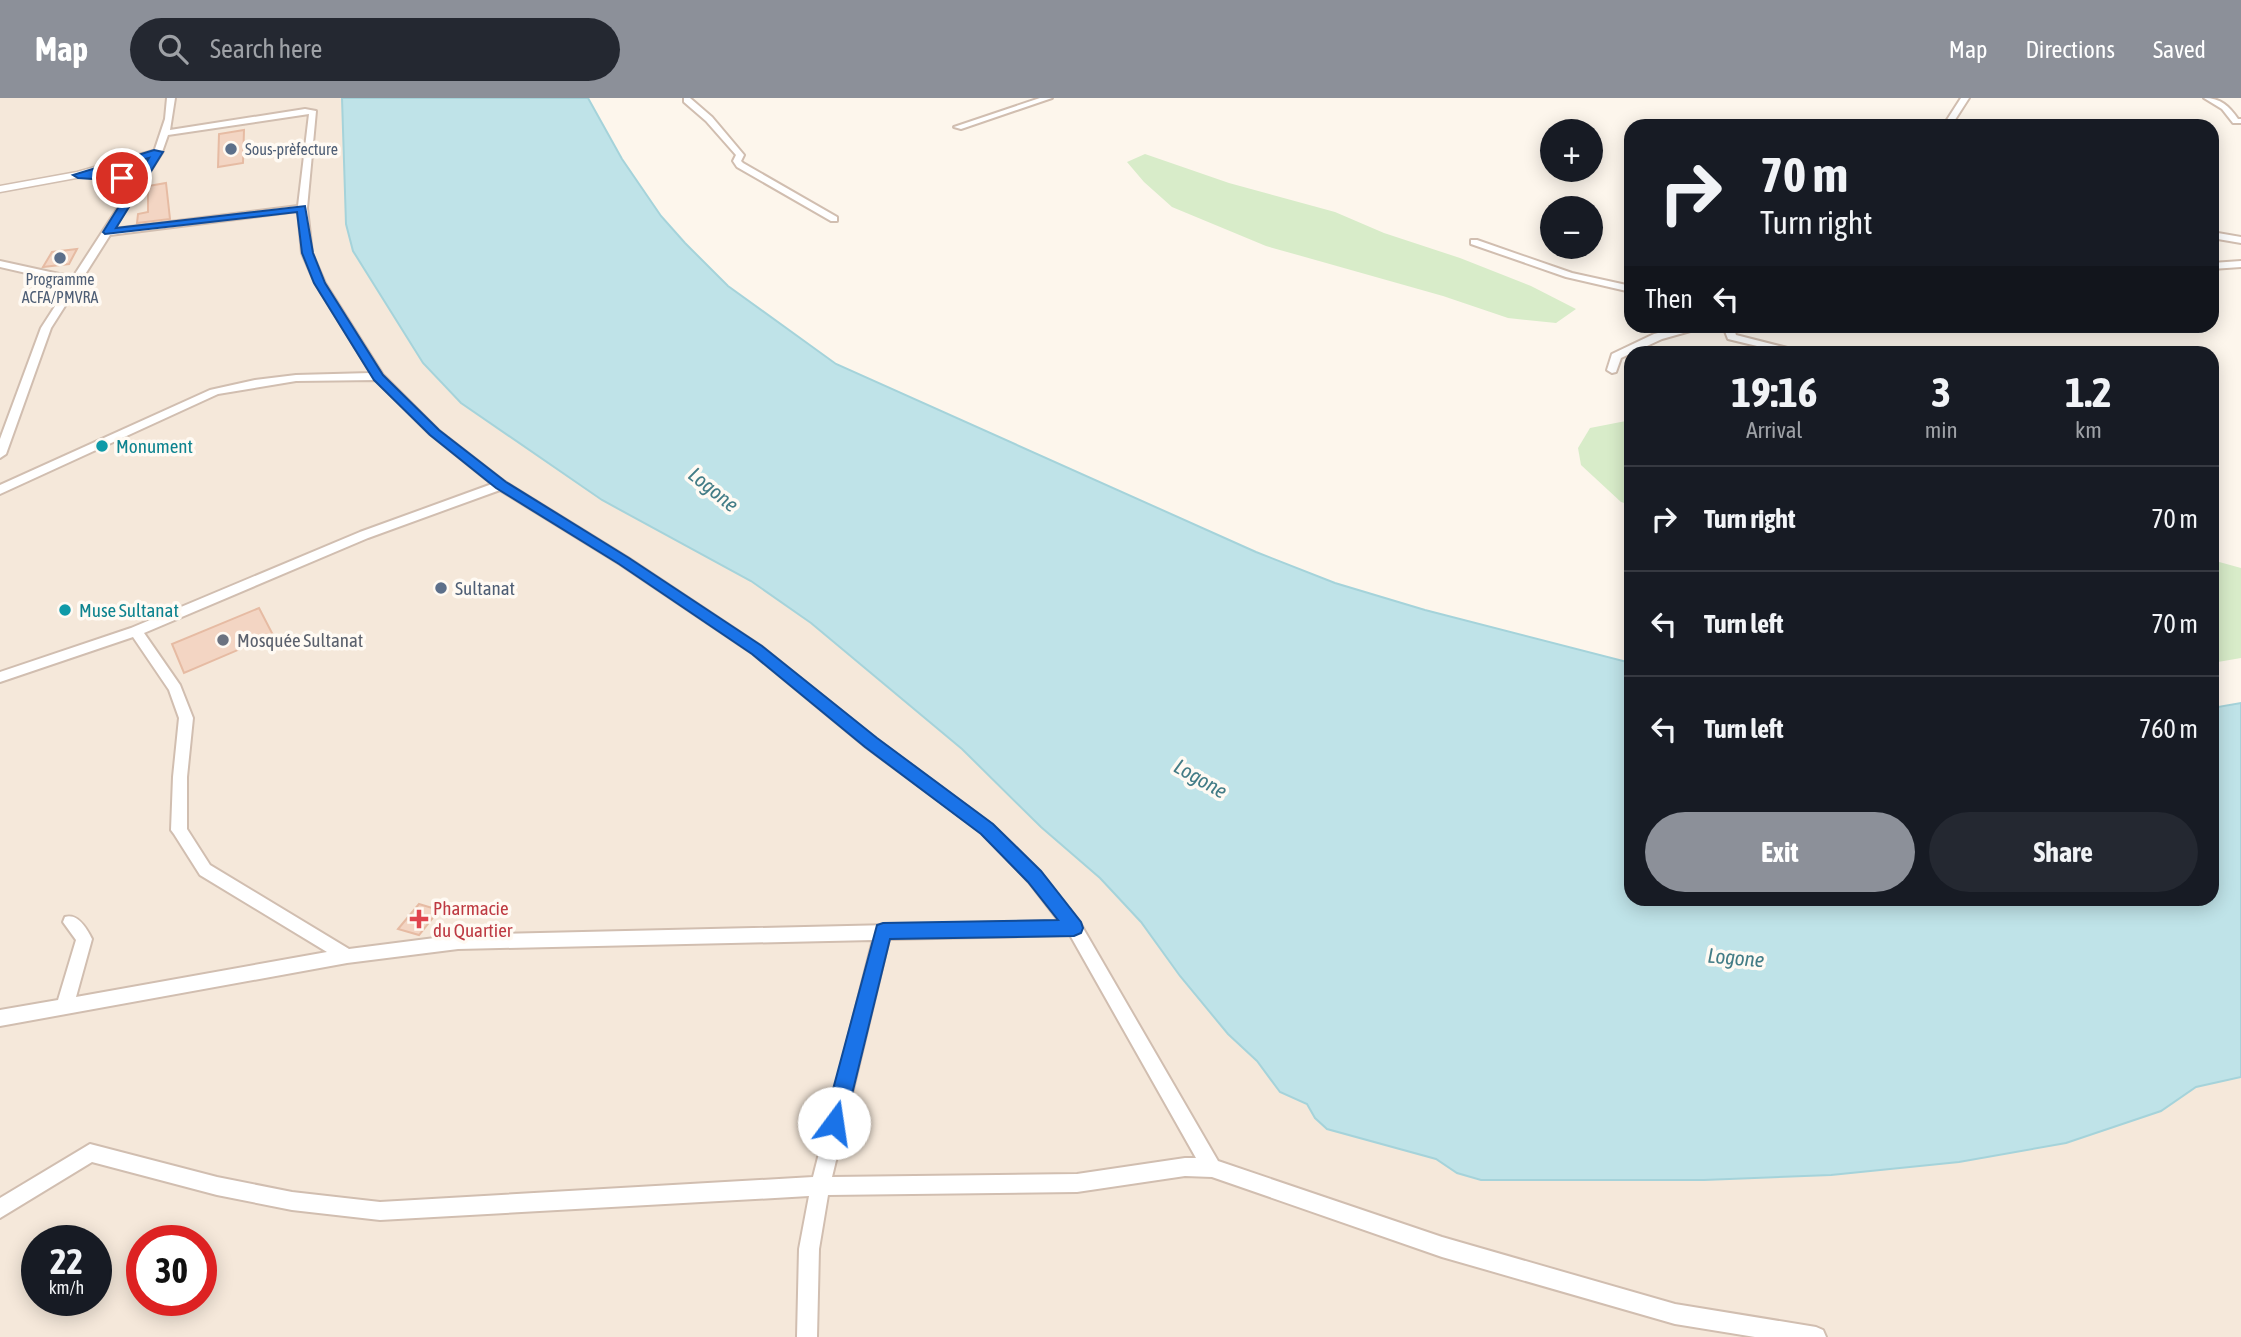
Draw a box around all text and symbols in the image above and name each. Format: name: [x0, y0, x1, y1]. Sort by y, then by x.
search box: [130, 18, 620, 81]
text: Map: [35, 30, 88, 68]
icon: search: [154, 30, 192, 68]
text: Search here: [210, 34, 322, 64]
text: Map: [1949, 36, 1987, 63]
text: Directions: [2025, 36, 2115, 63]
text: Saved: [2153, 36, 2206, 63]
map controls: [1540, 119, 1603, 259]
button: +: [1540, 119, 1603, 182]
place label: Sous-prèfecture: [245, 140, 338, 159]
marker: Sous-prèfecture: [223, 141, 239, 157]
text: 70 m: [1760, 146, 1848, 202]
icon: right: [1645, 147, 1736, 238]
pin: [92, 148, 152, 208]
icon: arrive: [103, 159, 141, 197]
button: −: [1540, 196, 1603, 259]
text: Turn right: [1760, 204, 1873, 241]
marker: Programme ACFA/PMVRA: [52, 250, 68, 266]
place label: Programme ACFA/PMVRA: [22, 270, 98, 306]
icon: left: [1707, 280, 1745, 318]
text: Then: [1645, 284, 1693, 314]
text: 19:16: [1731, 368, 1818, 416]
text: 3: [1931, 368, 1951, 416]
text: 1.2: [2065, 368, 2112, 416]
text: Arrival: [1746, 417, 1802, 443]
text: min: [1925, 417, 1958, 443]
text: km: [2075, 417, 2102, 443]
place label: Monument: [116, 435, 193, 457]
marker: Monument: [94, 438, 110, 454]
water label: Logone: [684, 462, 744, 516]
icon: right: [1645, 500, 1683, 538]
text: Turn right: [1704, 504, 1795, 534]
text: 70 m: [2151, 504, 2198, 534]
place label: Sultanat: [455, 577, 515, 599]
marker: Sultanat: [433, 580, 449, 596]
place label: Muse Sultanat: [79, 599, 179, 621]
marker: Muse Sultanat: [57, 602, 73, 618]
icon: left: [1645, 605, 1683, 643]
text: Turn left: [1704, 609, 1784, 639]
text: 70 m: [2151, 609, 2198, 639]
place label: Mosquée Sultanat: [237, 629, 363, 651]
marker: Mosquée Sultanat: [215, 632, 231, 648]
icon: left: [1645, 710, 1683, 748]
text: Turn left: [1704, 714, 1784, 744]
text: 760 m: [2139, 714, 2198, 744]
water label: Logone: [1170, 753, 1232, 803]
button: Exit: [1645, 812, 1915, 892]
button: Share: [1929, 812, 2198, 892]
place label: Pharmacie du Quartier: [433, 897, 513, 941]
marker: Pharmacie du Quartier: [411, 911, 427, 927]
water label: Logone: [1707, 943, 1765, 971]
position arrow: [797, 1086, 871, 1160]
speed limit sign: 30: [126, 1225, 217, 1316]
text: 22: [50, 1241, 83, 1281]
text: km/h: [49, 1277, 84, 1298]

